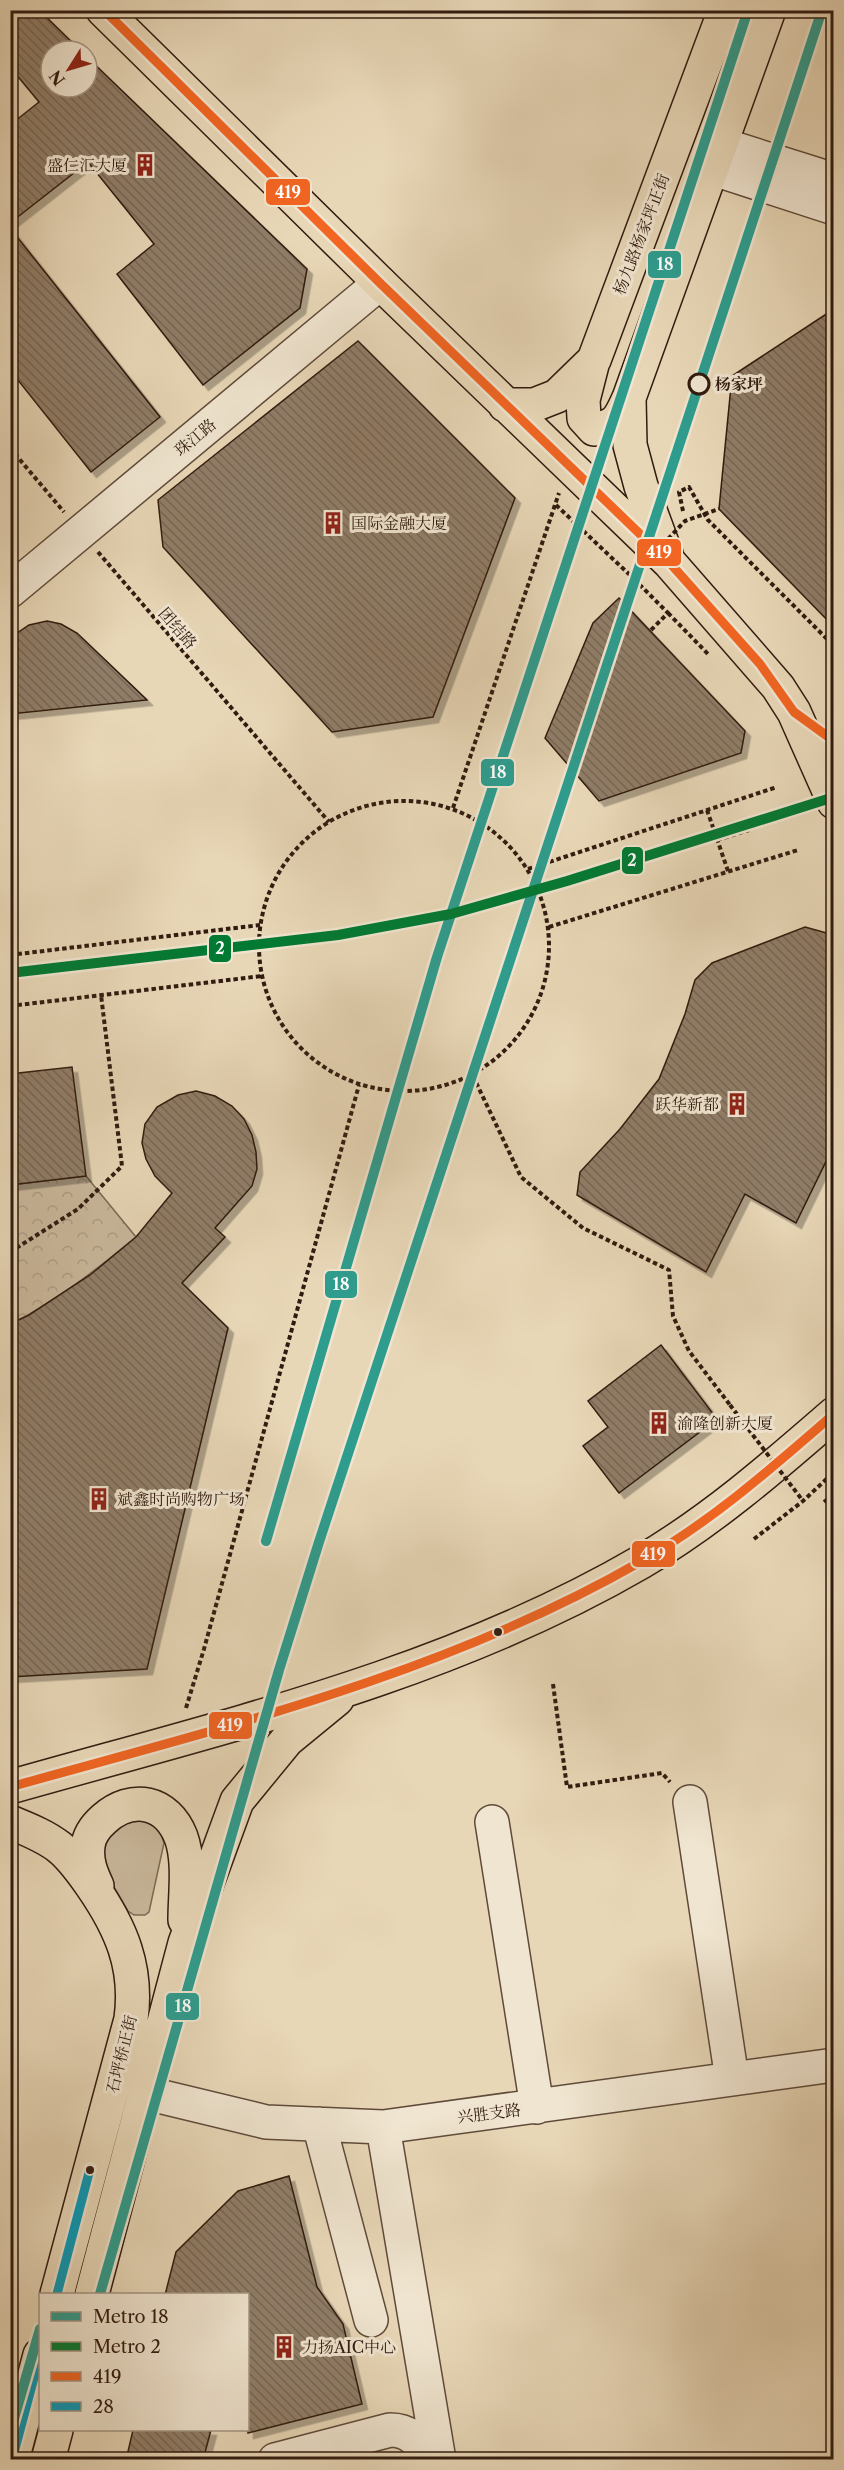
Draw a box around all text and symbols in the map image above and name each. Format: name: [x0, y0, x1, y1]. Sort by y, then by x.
north arrow: [39, 39, 99, 99]
text: N: [45, 66, 69, 90]
building icon: 盛仁汇大厦: [132, 152, 158, 178]
place label: 盛仁汇大厦: [47, 155, 127, 175]
street label: 杨九路杨家坪正街: [609, 171, 673, 297]
line badge: 419: [265, 178, 311, 206]
text: 419: [275, 182, 301, 202]
line badge: 18: [647, 250, 682, 279]
text: 18: [656, 254, 674, 274]
marker: 杨家坪: [688, 373, 710, 395]
place label: 杨家坪: [715, 374, 763, 394]
street label: 珠江路: [170, 414, 220, 460]
building icon: 国际金融大厦: [320, 510, 346, 536]
place label: 国际金融大厦: [351, 513, 447, 533]
line badge: 419: [636, 538, 682, 567]
text: 419: [646, 542, 672, 562]
street label: 团结路: [155, 603, 201, 653]
line badge: 18: [480, 758, 515, 787]
text: 18: [489, 762, 507, 782]
line badge: 2: [621, 846, 644, 875]
text: 2: [627, 850, 637, 870]
line badge: 2: [208, 934, 232, 963]
text: 2: [215, 938, 225, 958]
building icon: 跃华新都: [724, 1091, 750, 1117]
place label: 跃华新都: [655, 1094, 719, 1114]
line badge: 18: [324, 1270, 358, 1299]
text: 18: [332, 1274, 350, 1294]
building icon: 渝隆创新大厦: [646, 1410, 672, 1436]
place label: 渝隆创新大厦: [677, 1413, 773, 1433]
building icon: 斌鑫时尚购物广场: [86, 1486, 112, 1512]
place label: 斌鑫时尚购物广场: [117, 1489, 245, 1509]
line badge: 419: [631, 1540, 676, 1568]
text: 419: [640, 1544, 666, 1564]
unlabelled marker: [492, 1626, 504, 1638]
line badge: 419: [208, 1711, 253, 1740]
text: 419: [217, 1715, 243, 1735]
line badge: 18: [165, 1992, 200, 2021]
text: 18: [174, 1996, 192, 2016]
street label: 石坪桥正街: [102, 2013, 140, 2095]
street label: 兴胜支路: [456, 2099, 522, 2127]
unlabelled marker: [84, 2164, 96, 2176]
legend: [39, 2293, 249, 2431]
text: Metro 18: [93, 2306, 169, 2328]
building icon: 力扬AIC中心: [271, 2334, 297, 2360]
text: Metro 2: [93, 2336, 161, 2358]
place label: 力扬AIC中心: [302, 2337, 396, 2357]
text: 419: [93, 2366, 122, 2388]
text: 28: [93, 2396, 114, 2418]

